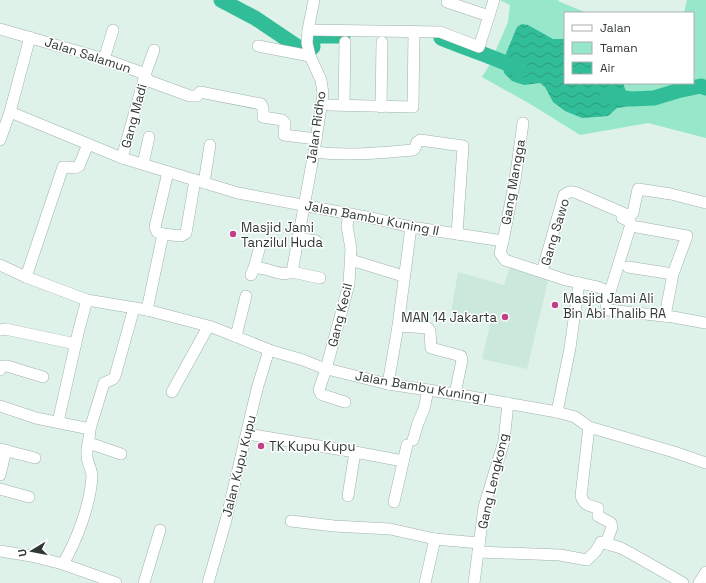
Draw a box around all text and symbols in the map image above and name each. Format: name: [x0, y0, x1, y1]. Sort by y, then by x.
legend: [564, 12, 694, 84]
text: Jalan: [600, 20, 631, 36]
street label: Jalan Salamun: [43, 33, 133, 77]
text: Taman: [600, 40, 637, 56]
text: Air: [600, 60, 616, 76]
street label: Gang Madi: [117, 82, 151, 150]
street label: Jalan Ridho: [303, 90, 329, 164]
street label: Gang Mangga: [497, 137, 529, 226]
street label: Gang Sawo: [537, 196, 573, 268]
street label: Jalan Bambu Kuning II: [303, 197, 441, 239]
place label: Masjid Jami Tanzilul Huda: [241, 219, 323, 251]
marker: Masjid Jami Tanzilul Huda: [228, 229, 238, 239]
street label: Gang Kecil: [324, 281, 356, 349]
place label: Masjid Jami Ali Bin Abi Thalib RA: [563, 290, 666, 322]
marker: Masjid Jami Ali Bin Abi Thalib RA: [550, 300, 560, 310]
place label: MAN 14 Jakarta: [401, 309, 498, 326]
marker: MAN 14 Jakarta: [500, 312, 510, 322]
street label: Jalan Bambu Kuning I: [354, 367, 488, 407]
street label: Jalan Kupu Kupu: [218, 413, 260, 519]
street label: Gang Lengkong: [474, 431, 512, 531]
place label: TK Kupu Kupu: [269, 438, 355, 455]
marker: TK Kupu Kupu: [256, 441, 266, 451]
north arrow: [12, 531, 52, 571]
text: U: [15, 548, 30, 558]

